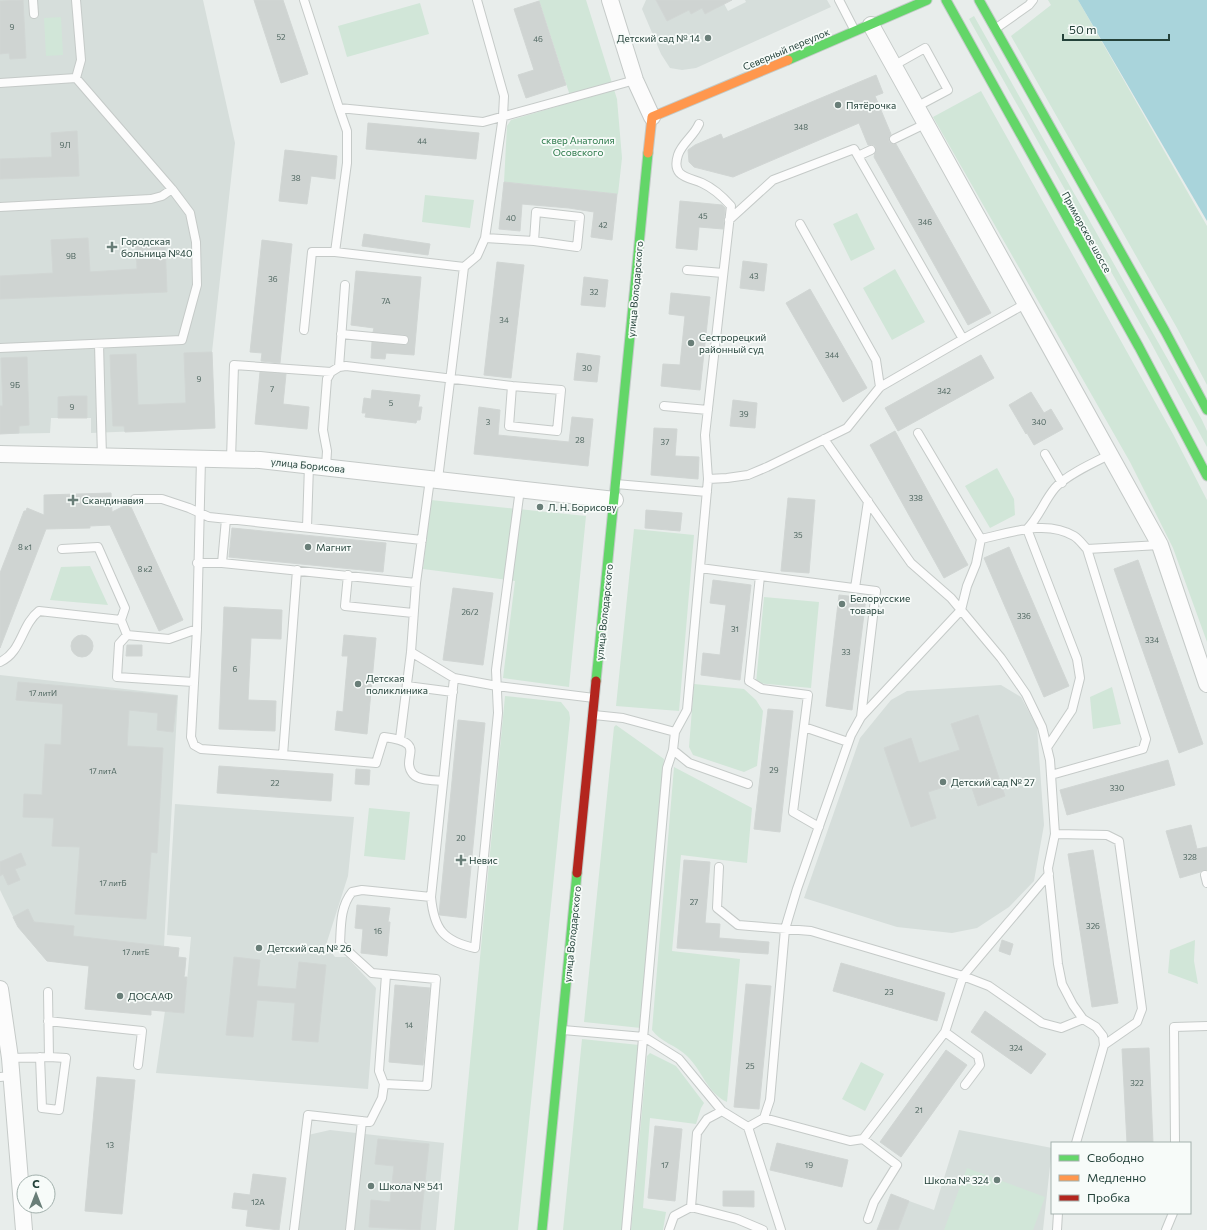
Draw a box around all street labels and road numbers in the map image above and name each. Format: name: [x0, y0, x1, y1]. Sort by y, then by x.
street label: Северный переулок: [741, 25, 832, 73]
street label: Приморское шоссе: [1060, 189, 1114, 275]
street label: улица Володарского: [625, 240, 645, 338]
street label: улица Борисова: [270, 455, 346, 475]
street label: улица Володарского: [593, 563, 615, 661]
street label: улица Володарского: [561, 885, 583, 983]

